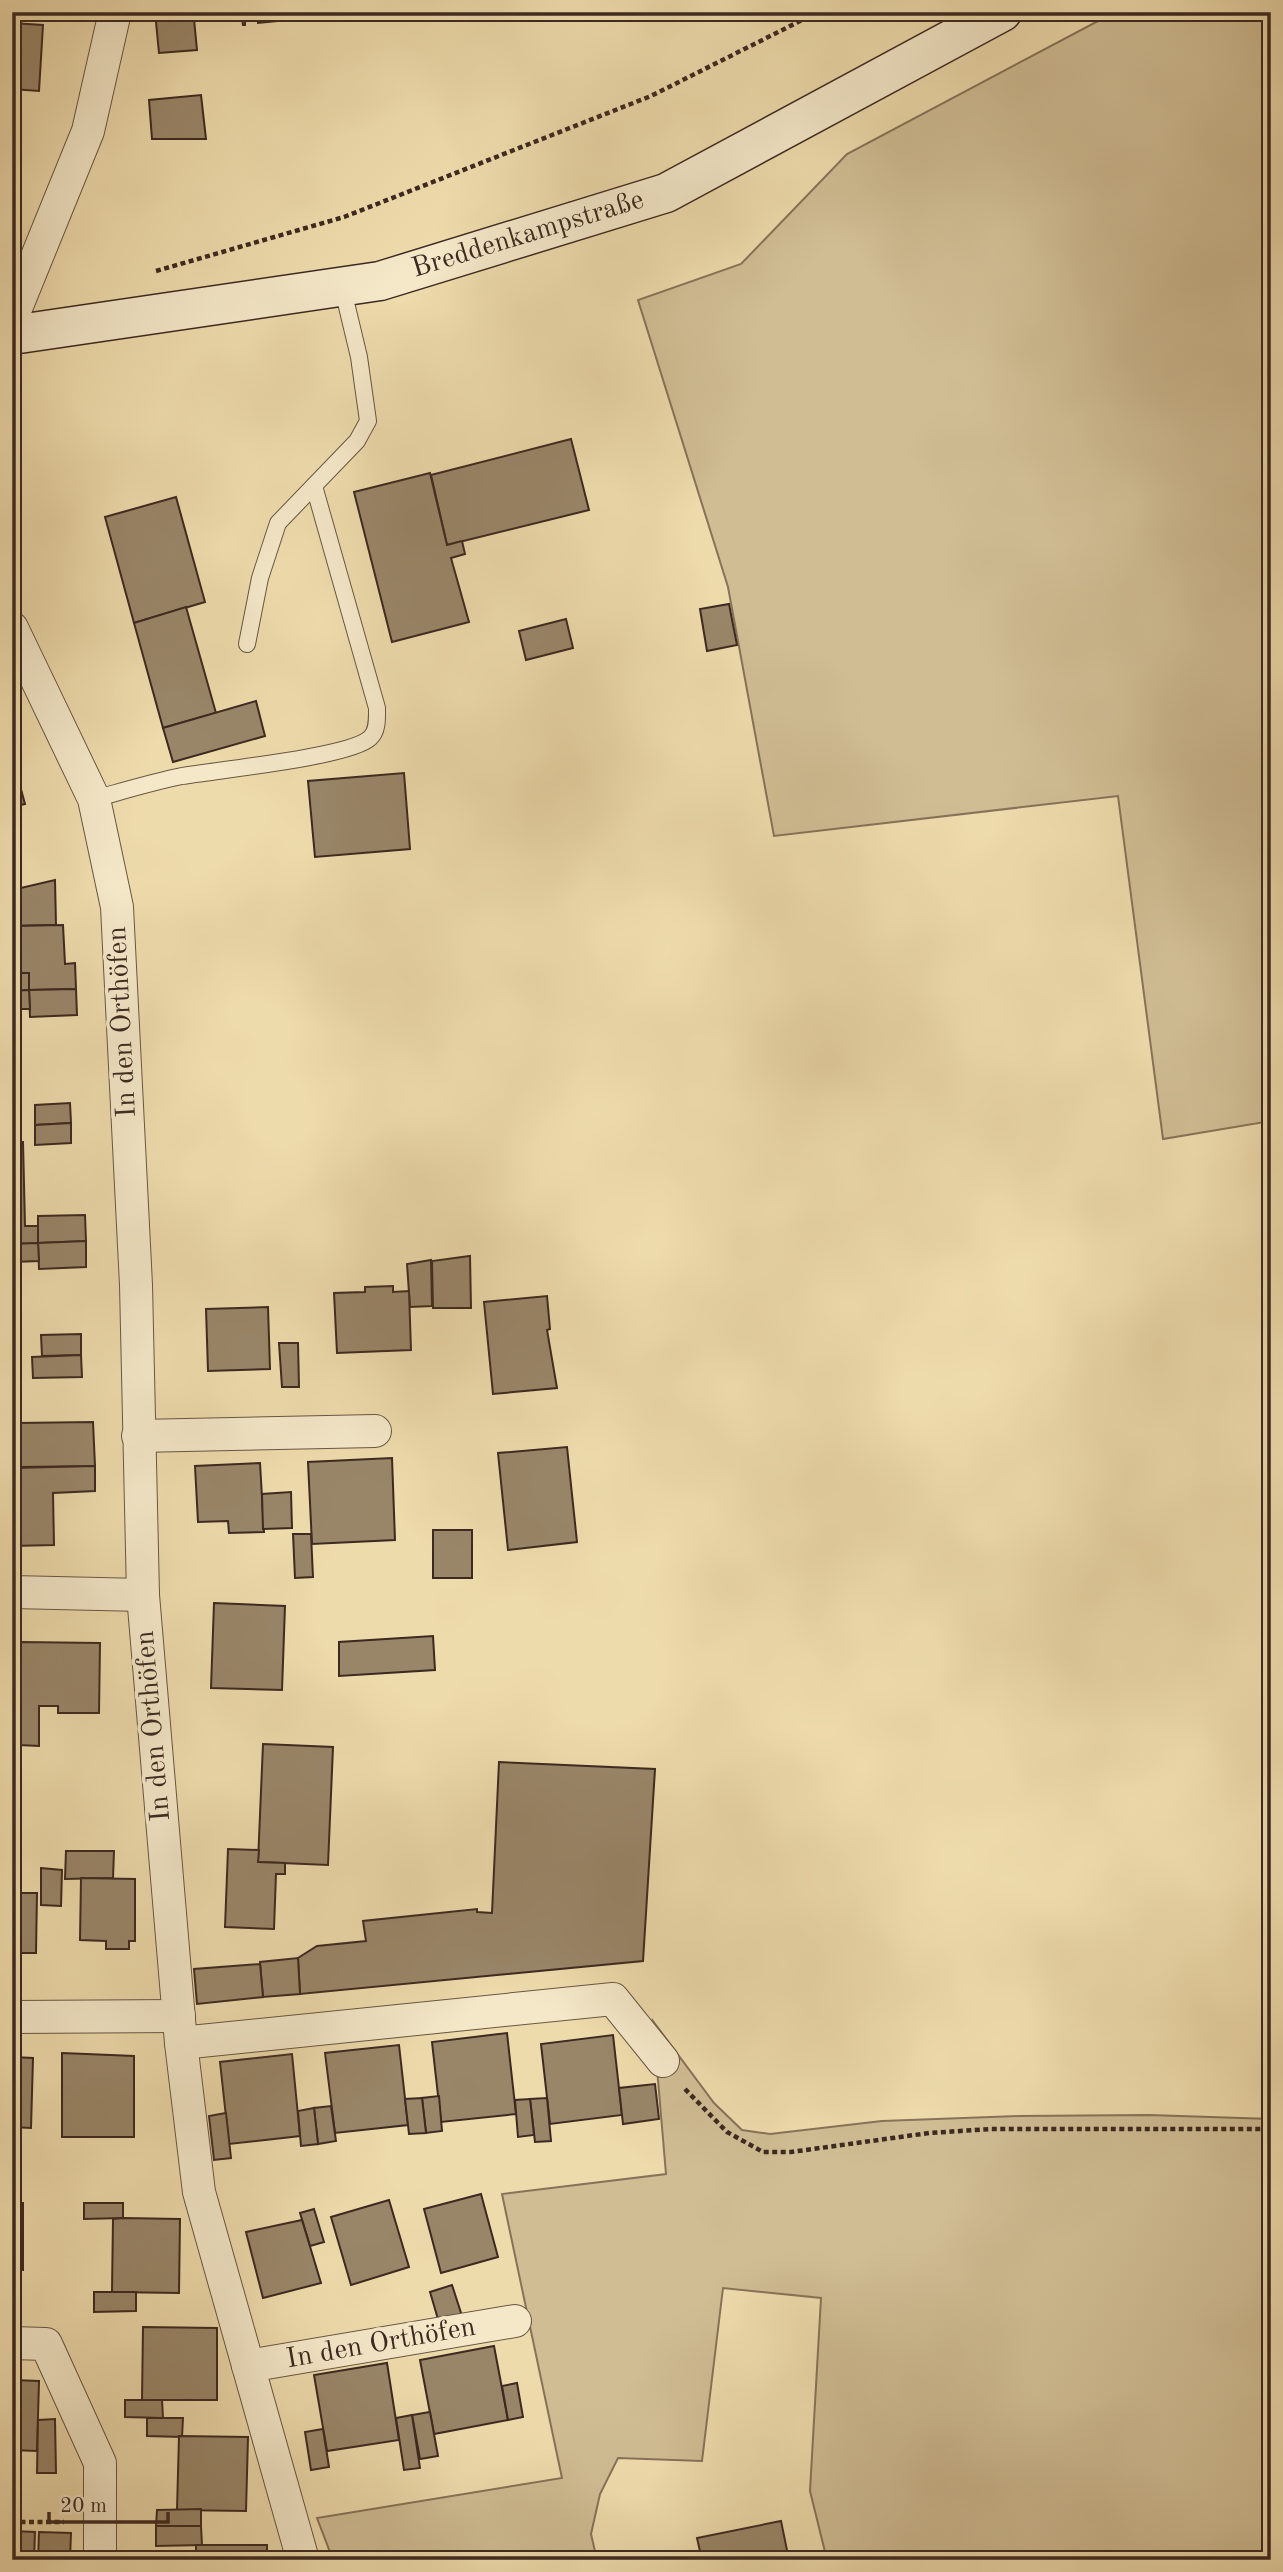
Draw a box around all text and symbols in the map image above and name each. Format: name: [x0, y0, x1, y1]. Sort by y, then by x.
street label: Breddenkampstraße: [409, 186, 647, 284]
street label: In den Orthöfen: [104, 926, 142, 1118]
street label: In den Orthöfen: [132, 1629, 176, 1823]
street label: In den Orthöfen: [284, 2314, 478, 2374]
scale bar: [49, 2481, 168, 2525]
text: 20 m: [60, 2496, 107, 2517]

